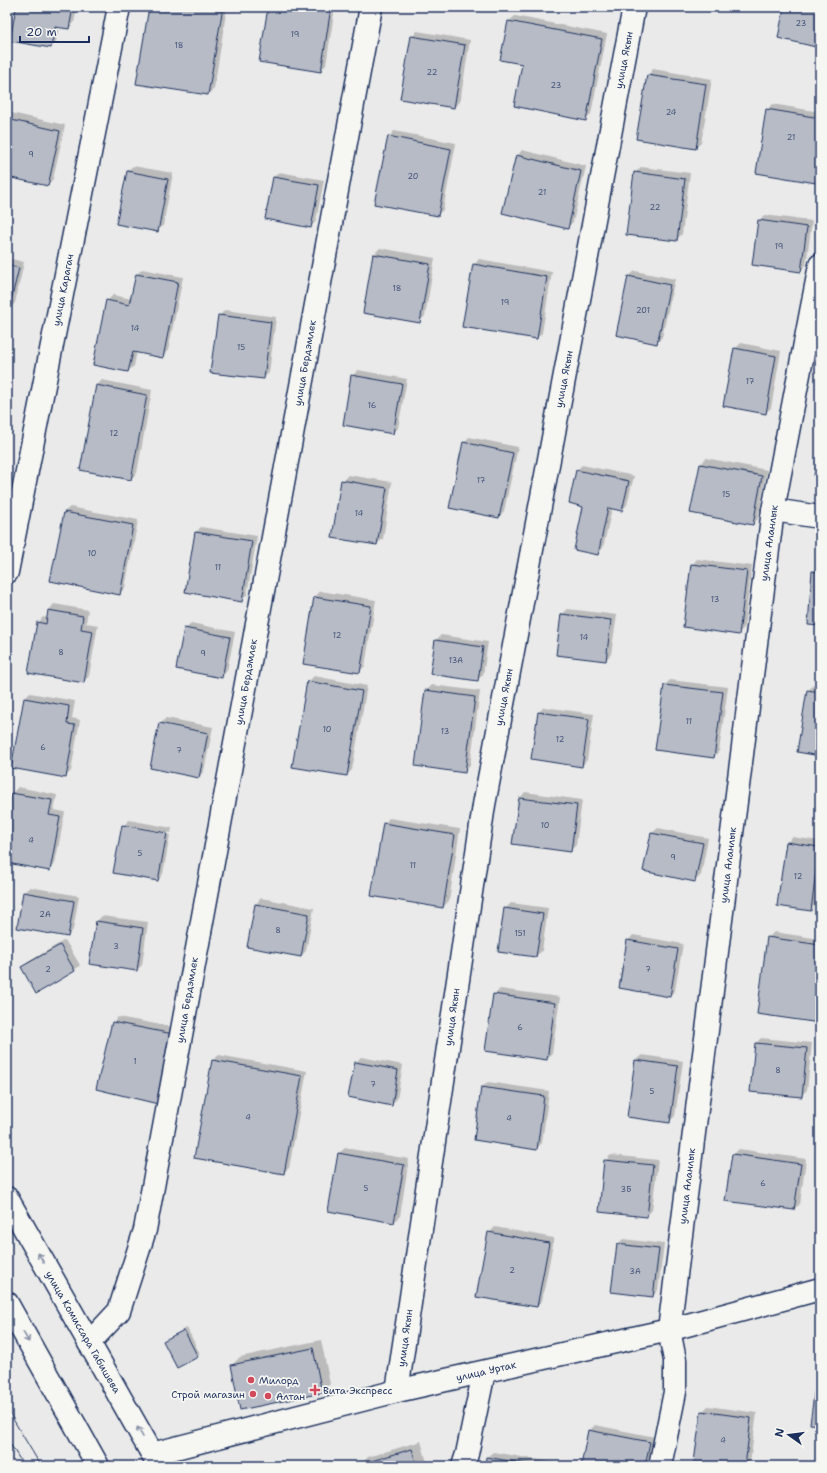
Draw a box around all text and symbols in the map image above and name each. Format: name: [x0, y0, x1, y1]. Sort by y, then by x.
scale bar: [20, 18, 89, 44]
house number: 23: [796, 18, 806, 29]
text: 20 m: [26, 24, 57, 40]
house number: 19: [291, 29, 299, 40]
street label: улица Якын: [612, 30, 636, 90]
house number: 18: [175, 40, 183, 51]
house number: 22: [427, 67, 438, 78]
house number: 23: [551, 80, 561, 91]
house number: 24: [666, 107, 677, 118]
house number: 21: [787, 132, 795, 143]
house number: 9: [28, 149, 34, 160]
house number: 20: [408, 171, 418, 182]
house number: 21: [538, 187, 546, 198]
house number: 22: [650, 202, 661, 213]
house number: 19: [775, 241, 783, 252]
street label: улица Карагач: [50, 253, 76, 327]
house number: 18: [393, 283, 401, 294]
house number: 19: [501, 297, 509, 308]
house number: 201: [636, 305, 650, 316]
street label: улица Бердэмлек: [291, 318, 319, 407]
house number: 14: [131, 323, 140, 334]
house number: 15: [237, 342, 245, 353]
street label: улица Якын: [552, 349, 576, 409]
house number: 17: [746, 376, 755, 387]
house number: 16: [368, 400, 377, 411]
house number: 12: [110, 428, 119, 439]
house number: 17: [477, 475, 486, 486]
house number: 15: [722, 489, 730, 500]
street label: улица Аланлык: [757, 503, 781, 582]
house number: 14: [355, 508, 364, 519]
house number: 10: [88, 548, 96, 559]
house number: 11: [215, 562, 221, 573]
house number: 13: [711, 594, 719, 605]
house number: 12: [333, 630, 342, 641]
house number: 14: [580, 632, 589, 643]
street label: улица Бердэмлек: [232, 637, 260, 726]
house number: 8: [58, 647, 64, 658]
house number: 9: [200, 648, 206, 659]
house number: 13А: [449, 655, 463, 666]
street label: улица Якын: [492, 667, 516, 727]
house number: 11: [686, 716, 692, 727]
house number: 10: [323, 724, 331, 735]
house number: 13: [441, 726, 449, 737]
house number: 12: [556, 734, 565, 745]
house number: 6: [40, 742, 46, 753]
house number: 7: [176, 745, 182, 756]
house number: 10: [541, 820, 549, 831]
street label: улица Аланлык: [717, 825, 739, 904]
house number: 4: [28, 835, 34, 846]
house number: 5: [138, 848, 143, 859]
house number: 9: [670, 852, 676, 863]
house number: 11: [410, 860, 416, 871]
house number: 12: [794, 871, 803, 882]
house number: 2А: [39, 909, 51, 920]
house number: 8: [275, 925, 281, 936]
house number: 151: [514, 928, 526, 939]
house number: 3: [113, 941, 119, 952]
street label: улица Бердэмлек: [173, 955, 201, 1044]
house number: 2: [45, 964, 51, 975]
house number: 7: [645, 964, 651, 975]
street label: улица Якын: [442, 987, 462, 1047]
house number: 6: [517, 1022, 523, 1033]
house number: 1: [133, 1056, 137, 1067]
house number: 8: [775, 1065, 781, 1076]
house number: 7: [370, 1079, 376, 1090]
house number: 5: [650, 1086, 655, 1097]
house number: 4: [245, 1112, 251, 1123]
house number: 4: [506, 1113, 512, 1124]
street label: улица Аланлык: [676, 1146, 698, 1225]
house number: 6: [760, 1178, 766, 1189]
house number: 5: [364, 1183, 369, 1194]
house number: 3Б: [621, 1184, 631, 1195]
one-way arrow: [36, 1252, 44, 1264]
house number: 2: [509, 1265, 515, 1276]
house number: 3А: [629, 1266, 641, 1277]
street label: улица Комиссара Габишева: [43, 1268, 124, 1396]
street label: улица Якын: [395, 1308, 415, 1368]
one-way arrow: [23, 1331, 30, 1343]
street label: улица Уртак: [455, 1358, 518, 1384]
place label: Милорд: [259, 1374, 299, 1387]
marker: Милорд: [246, 1375, 256, 1385]
place label: Вита Экспресс: [323, 1384, 392, 1397]
marker: Вита Экспресс: [310, 1385, 320, 1395]
place label: Строй магазин: [171, 1388, 245, 1401]
marker: Строй магазин: [248, 1389, 258, 1399]
place label: Алтан: [276, 1390, 305, 1403]
marker: Алтан: [263, 1391, 273, 1401]
north arrow: [769, 1415, 809, 1455]
one-way arrow: [135, 1426, 143, 1438]
text: N: [771, 1426, 788, 1439]
house number: 4: [720, 1435, 726, 1446]

